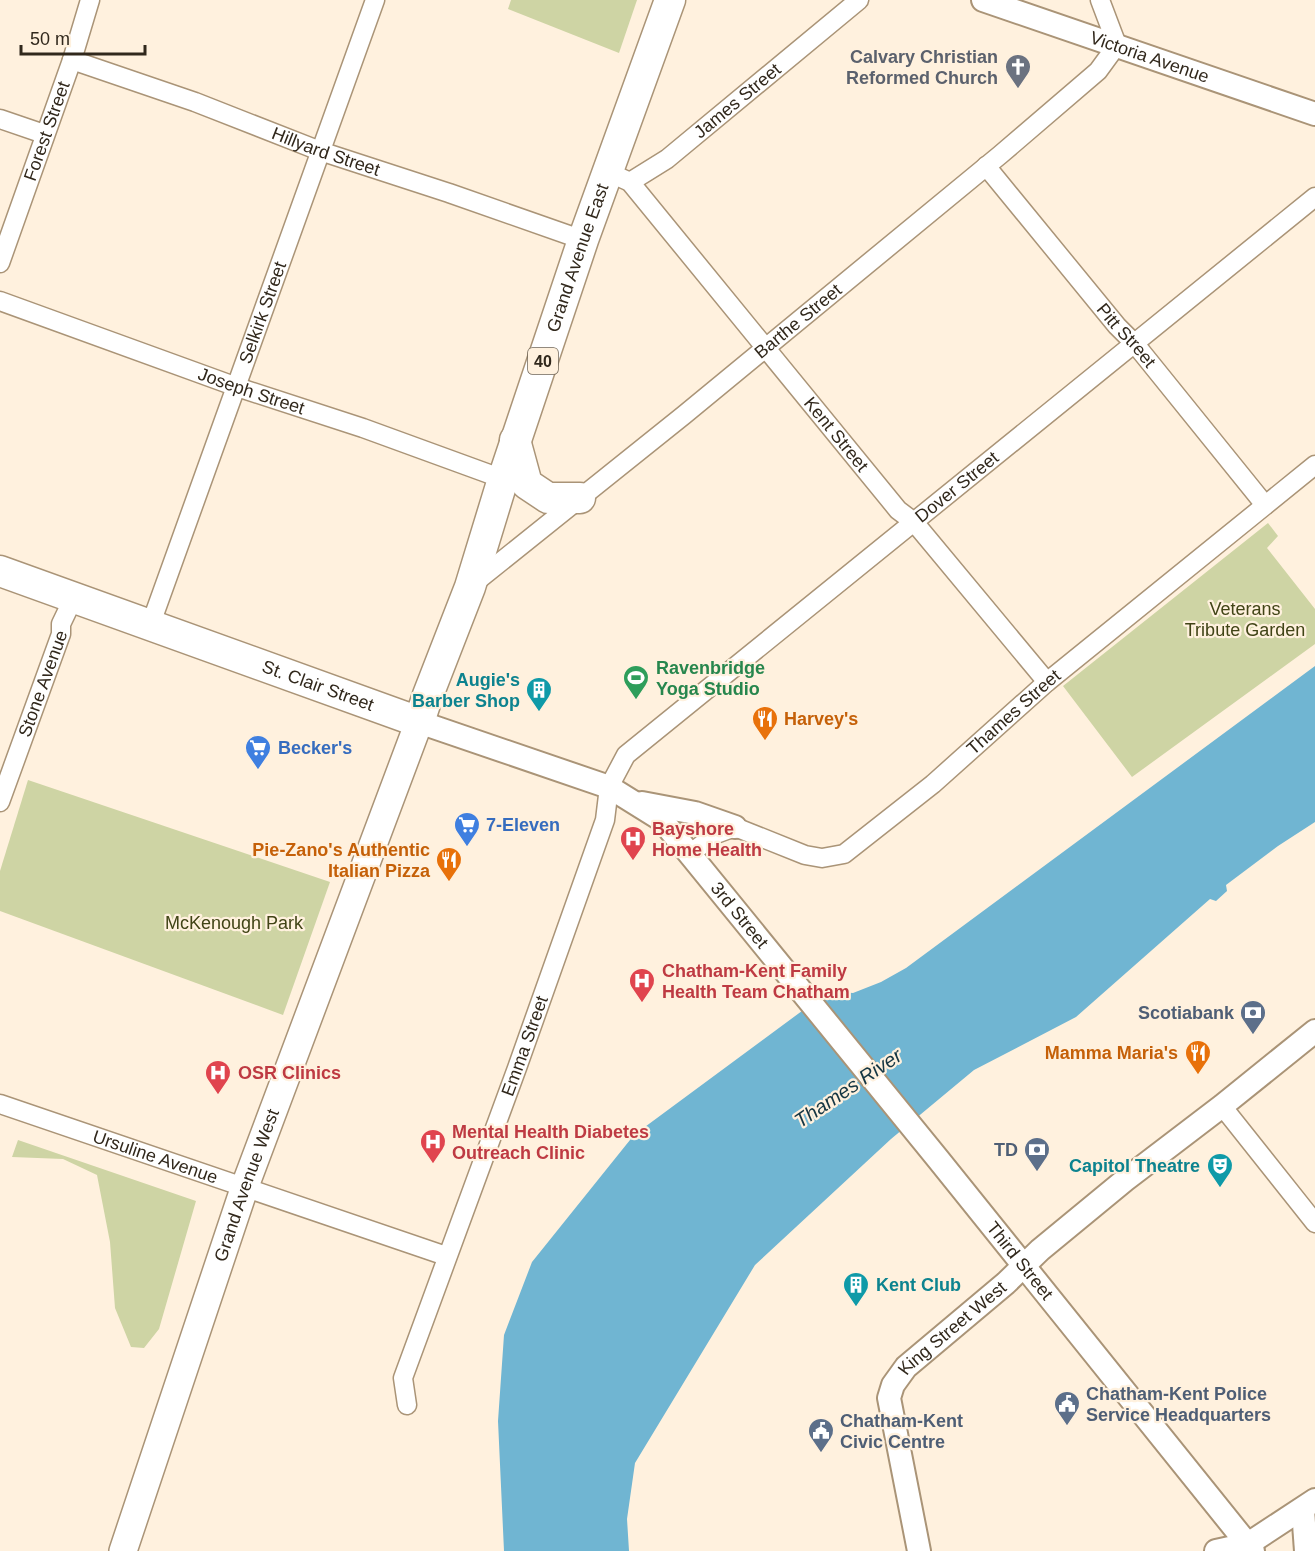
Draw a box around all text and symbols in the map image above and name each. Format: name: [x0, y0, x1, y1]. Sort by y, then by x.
scale bar: [21, 18, 146, 56]
street label: Victoria Avenue: [1087, 27, 1212, 87]
text: 50 m: [30, 29, 70, 49]
place label: Calvary Christian Reformed Church: [846, 47, 998, 88]
church icon: Calvary Christian Reformed Church: [1003, 52, 1033, 90]
street label: James Street: [690, 59, 785, 142]
street label: Forest Street: [20, 79, 74, 183]
street label: Hillyard Street: [269, 123, 382, 180]
street label: Grand Avenue East: [543, 181, 613, 335]
street label: Selkirk Street: [235, 259, 290, 366]
street label: Barthe Street: [751, 280, 845, 363]
street label: Pitt Street: [1093, 299, 1160, 372]
road number: 40: [528, 348, 558, 374]
street label: Joseph Street: [195, 364, 307, 418]
street label: Kent Street: [800, 393, 872, 476]
street label: Dover Street: [911, 447, 1002, 527]
park label: Veterans Tribute Garden: [1185, 599, 1305, 640]
street label: Stone Avenue: [15, 628, 71, 740]
street label: St. Clair Street: [259, 656, 376, 715]
place label: Ravenbridge Yoga Studio: [656, 658, 765, 699]
sports icon: Ravenbridge Yoga Studio: [621, 663, 651, 701]
street label: Thames Street: [963, 665, 1064, 759]
place label: Augie's Barber Shop: [412, 670, 520, 711]
building icon: Augie's Barber Shop: [524, 675, 554, 713]
restaurant icon: Harvey's: [750, 704, 780, 742]
place label: Harvey's: [784, 709, 858, 729]
supermarket icon: Becker's: [243, 733, 273, 771]
place label: Becker's: [278, 738, 352, 758]
supermarket icon: 7-Eleven: [452, 810, 482, 848]
place label: 7-Eleven: [486, 815, 560, 835]
place label: Bayshore Home Health: [652, 819, 762, 860]
hospital icon: Bayshore Home Health: [618, 824, 648, 862]
place label: Pie-Zano's Authentic Italian Pizza: [252, 840, 431, 881]
restaurant icon: Pie-Zano's Authentic Italian Pizza: [434, 845, 464, 883]
street label: 3rd Street: [707, 878, 772, 952]
park label: McKenough Park: [165, 913, 304, 933]
place label: Chatham-Kent Family Health Team Chatham: [662, 961, 850, 1002]
hospital icon: Chatham-Kent Family Health Team Chatham: [627, 966, 657, 1004]
street label: Emma Street: [498, 993, 552, 1099]
bank icon: Scotiabank: [1238, 998, 1268, 1036]
place label: Scotiabank: [1138, 1003, 1235, 1023]
restaurant icon: Mamma Maria's: [1183, 1038, 1213, 1076]
water label: Thames River: [790, 1043, 907, 1132]
place label: Mamma Maria's: [1045, 1043, 1178, 1063]
hospital icon: OSR Clinics: [203, 1058, 233, 1096]
place label: OSR Clinics: [238, 1063, 341, 1083]
street label: Grand Avenue West: [210, 1106, 283, 1264]
place label: Mental Health Diabetes Outreach Clinic: [452, 1122, 649, 1163]
street label: Ursuline Avenue: [90, 1126, 220, 1187]
hospital icon: Mental Health Diabetes Outreach Clinic: [418, 1127, 448, 1165]
bank icon: TD: [1022, 1135, 1052, 1173]
place label: TD: [994, 1140, 1018, 1160]
theatre icon: Capitol Theatre: [1205, 1151, 1235, 1189]
place label: Capitol Theatre: [1069, 1156, 1200, 1176]
street label: Third Street: [983, 1218, 1057, 1304]
building icon: Kent Club: [841, 1270, 871, 1308]
place label: Kent Club: [876, 1275, 961, 1295]
street label: King Street West: [894, 1277, 1010, 1379]
place label: Chatham-Kent Police Service Headquarters: [1086, 1384, 1271, 1425]
public building icon: Chatham-Kent Police Service Headquarters: [1052, 1389, 1082, 1427]
place label: Chatham-Kent Civic Centre: [840, 1411, 963, 1452]
public building icon: Chatham-Kent Civic Centre: [806, 1416, 836, 1454]

